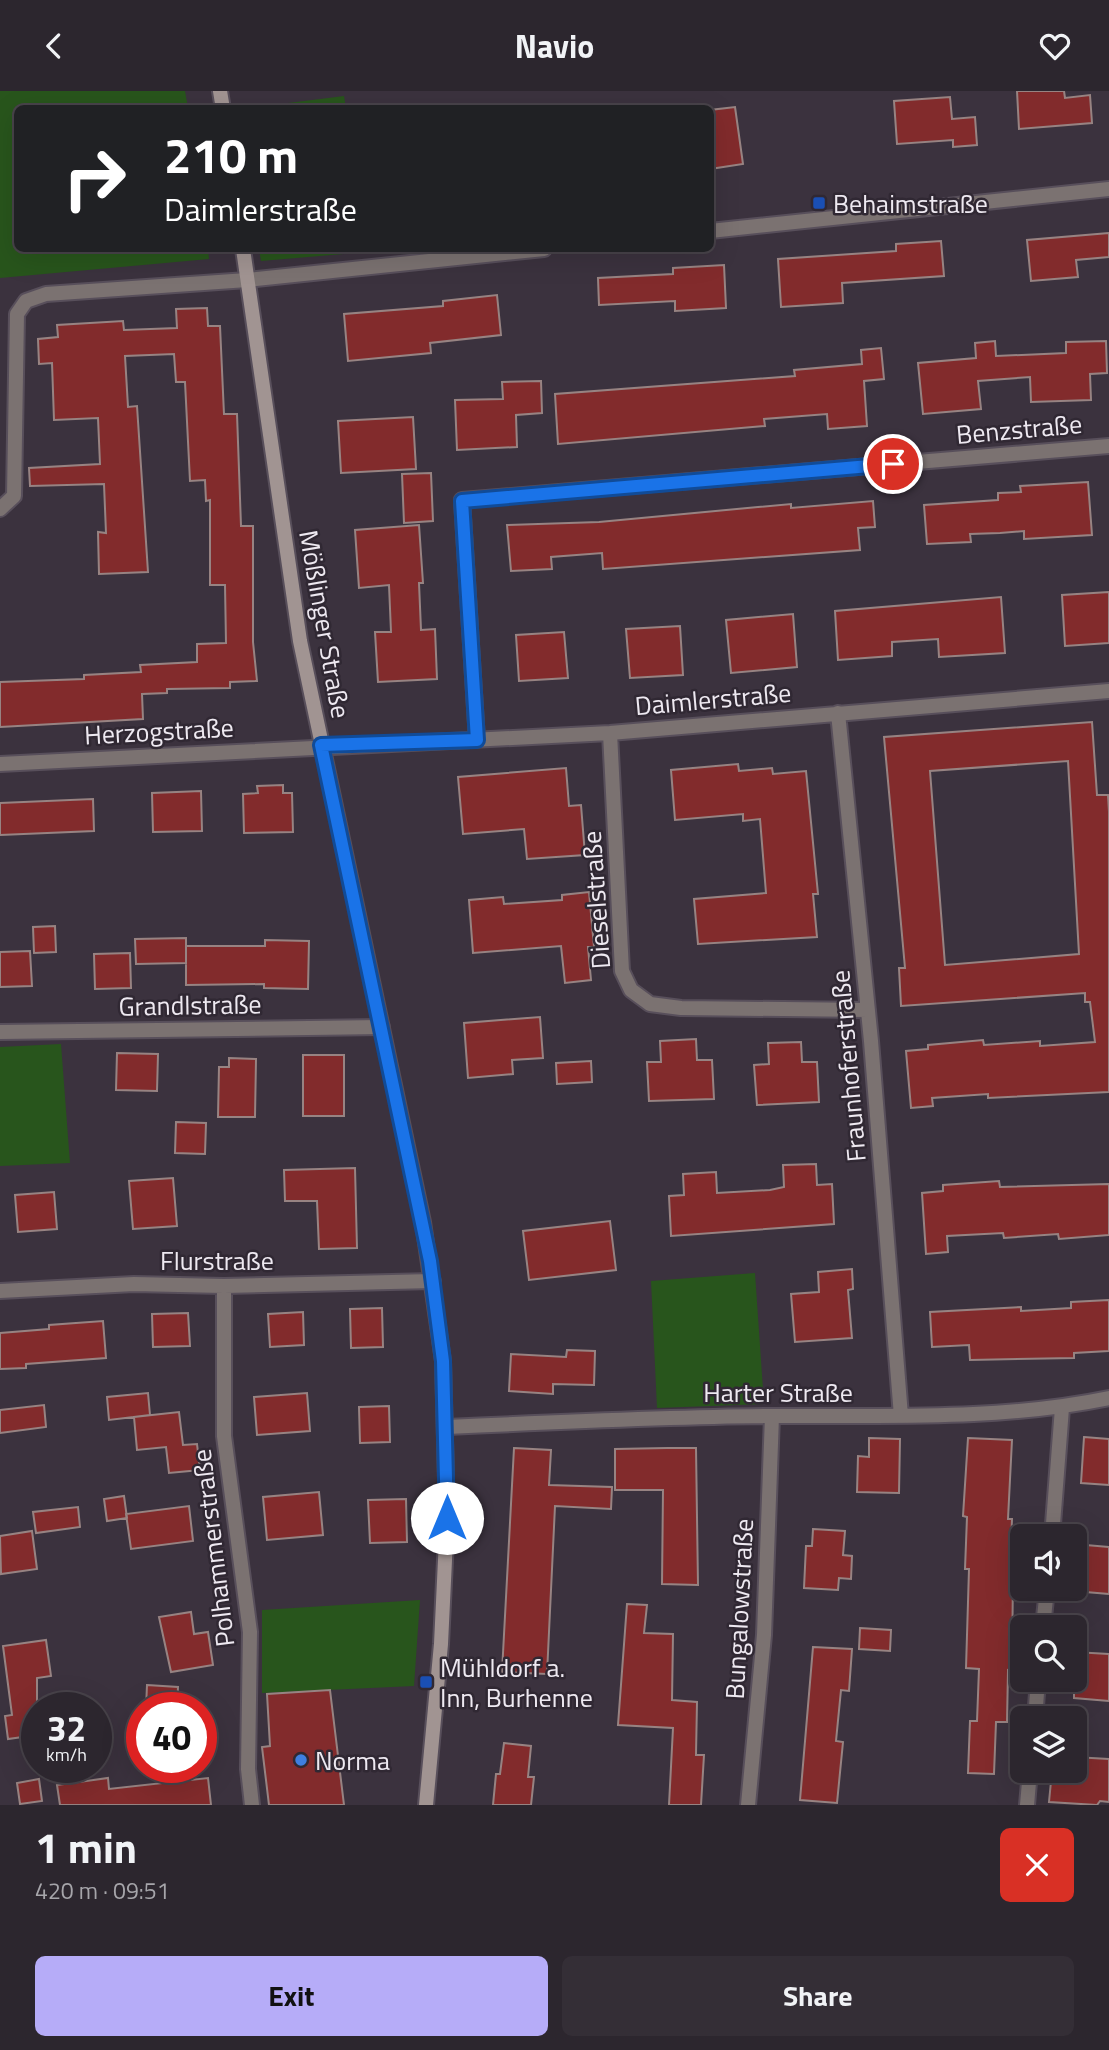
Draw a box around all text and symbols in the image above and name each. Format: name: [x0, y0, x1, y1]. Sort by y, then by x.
text: Navio: [515, 22, 594, 70]
icon: back: [35, 27, 73, 65]
icon: heart: [1036, 27, 1074, 65]
text: 210 m: [164, 117, 298, 192]
icon: right: [49, 133, 140, 224]
place label: Behaimstraße: [833, 184, 988, 223]
text: Daimlerstraße: [164, 185, 357, 233]
marker: Behaimstraße: [811, 195, 827, 211]
street label: Benzstraße: [954, 404, 1084, 454]
pin: [863, 434, 923, 494]
icon: arrive: [874, 445, 912, 483]
street label: Mößlinger Straße: [289, 527, 361, 721]
street label: Daimlerstraße: [633, 673, 793, 725]
street label: Herzogstraße: [83, 708, 235, 754]
street label: Dieselstraße: [572, 830, 620, 970]
street label: Fraunhoferstraße: [820, 968, 876, 1164]
street label: Grandlstraße: [118, 984, 262, 1026]
street label: Flurstraße: [160, 1241, 274, 1280]
street label: Harter Straße: [703, 1373, 853, 1412]
street label: Polhammerstraße: [182, 1447, 244, 1649]
position arrow: [410, 1481, 484, 1555]
street label: Bungalowstraße: [715, 1518, 763, 1700]
map controls: [1010, 1524, 1087, 1783]
button: sound: [1010, 1524, 1087, 1601]
button: search: [1010, 1615, 1087, 1692]
place label: Mühldorf a. Inn, Burhenne: [440, 1648, 593, 1717]
marker: Mühldorf a. Inn, Burhenne: [418, 1674, 434, 1690]
speed limit sign: 40: [126, 1692, 217, 1783]
text: 32: [47, 1701, 86, 1755]
button: layers: [1010, 1706, 1087, 1783]
text: km/h: [46, 1741, 87, 1768]
place label: Norma: [315, 1741, 390, 1780]
marker: Norma: [293, 1752, 309, 1768]
text: 1 min: [35, 1815, 137, 1879]
button: close: [1000, 1828, 1074, 1902]
text: 420 m · 09:51: [35, 1873, 170, 1908]
button: Exit: [35, 1956, 548, 2036]
button: Share: [562, 1956, 1074, 2036]

